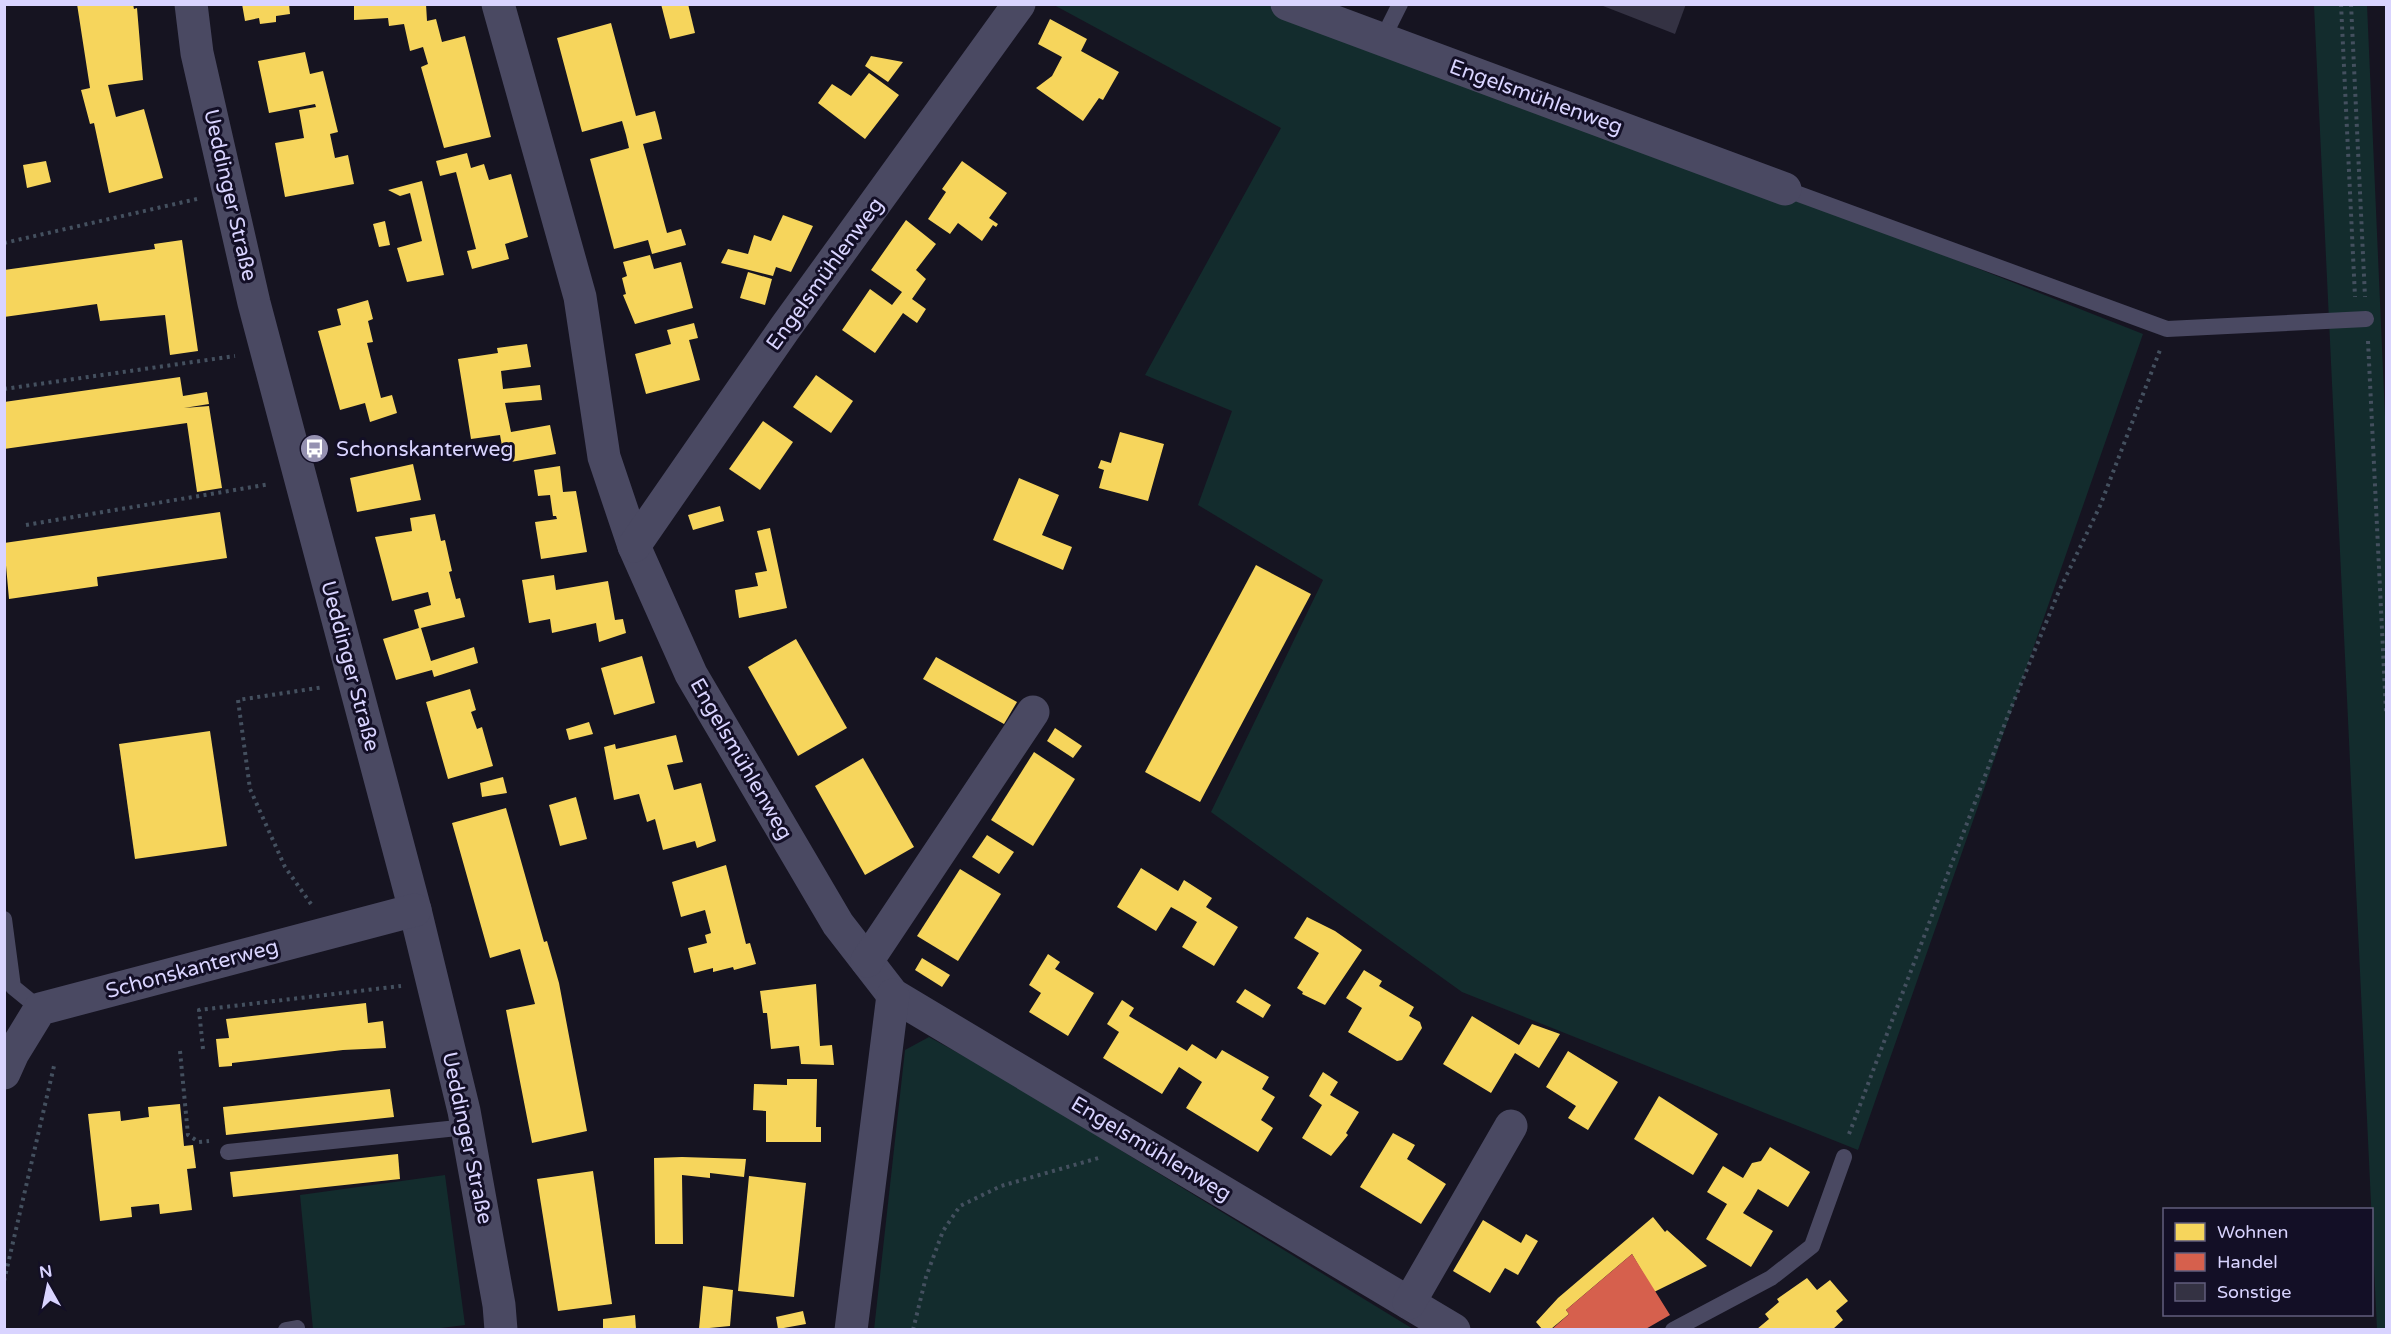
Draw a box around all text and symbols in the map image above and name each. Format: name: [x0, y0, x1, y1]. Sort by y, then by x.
street label: Engelsmühlenweg: [1446, 54, 1626, 140]
street label: Ueddinger Straße: [198, 107, 262, 283]
street label: Engelsmühlenweg: [761, 193, 889, 355]
bus stop icon: Schonskanterweg: [299, 433, 331, 465]
place label: Schonskanterweg: [336, 437, 514, 462]
street label: Ueddinger Straße: [315, 578, 385, 754]
street label: Engelsmühlenweg: [685, 674, 797, 844]
street label: Schonskanterweg: [103, 934, 281, 1004]
street label: Ueddinger Straße: [437, 1050, 498, 1227]
street label: Engelsmühlenweg: [1066, 1091, 1236, 1207]
legend: [2163, 1208, 2373, 1316]
text: Wohnen: [2217, 1221, 2288, 1243]
text: Handel: [2217, 1251, 2278, 1273]
north arrow: [18, 1256, 78, 1316]
text: N: [38, 1261, 54, 1283]
text: Sonstige: [2217, 1281, 2291, 1303]

